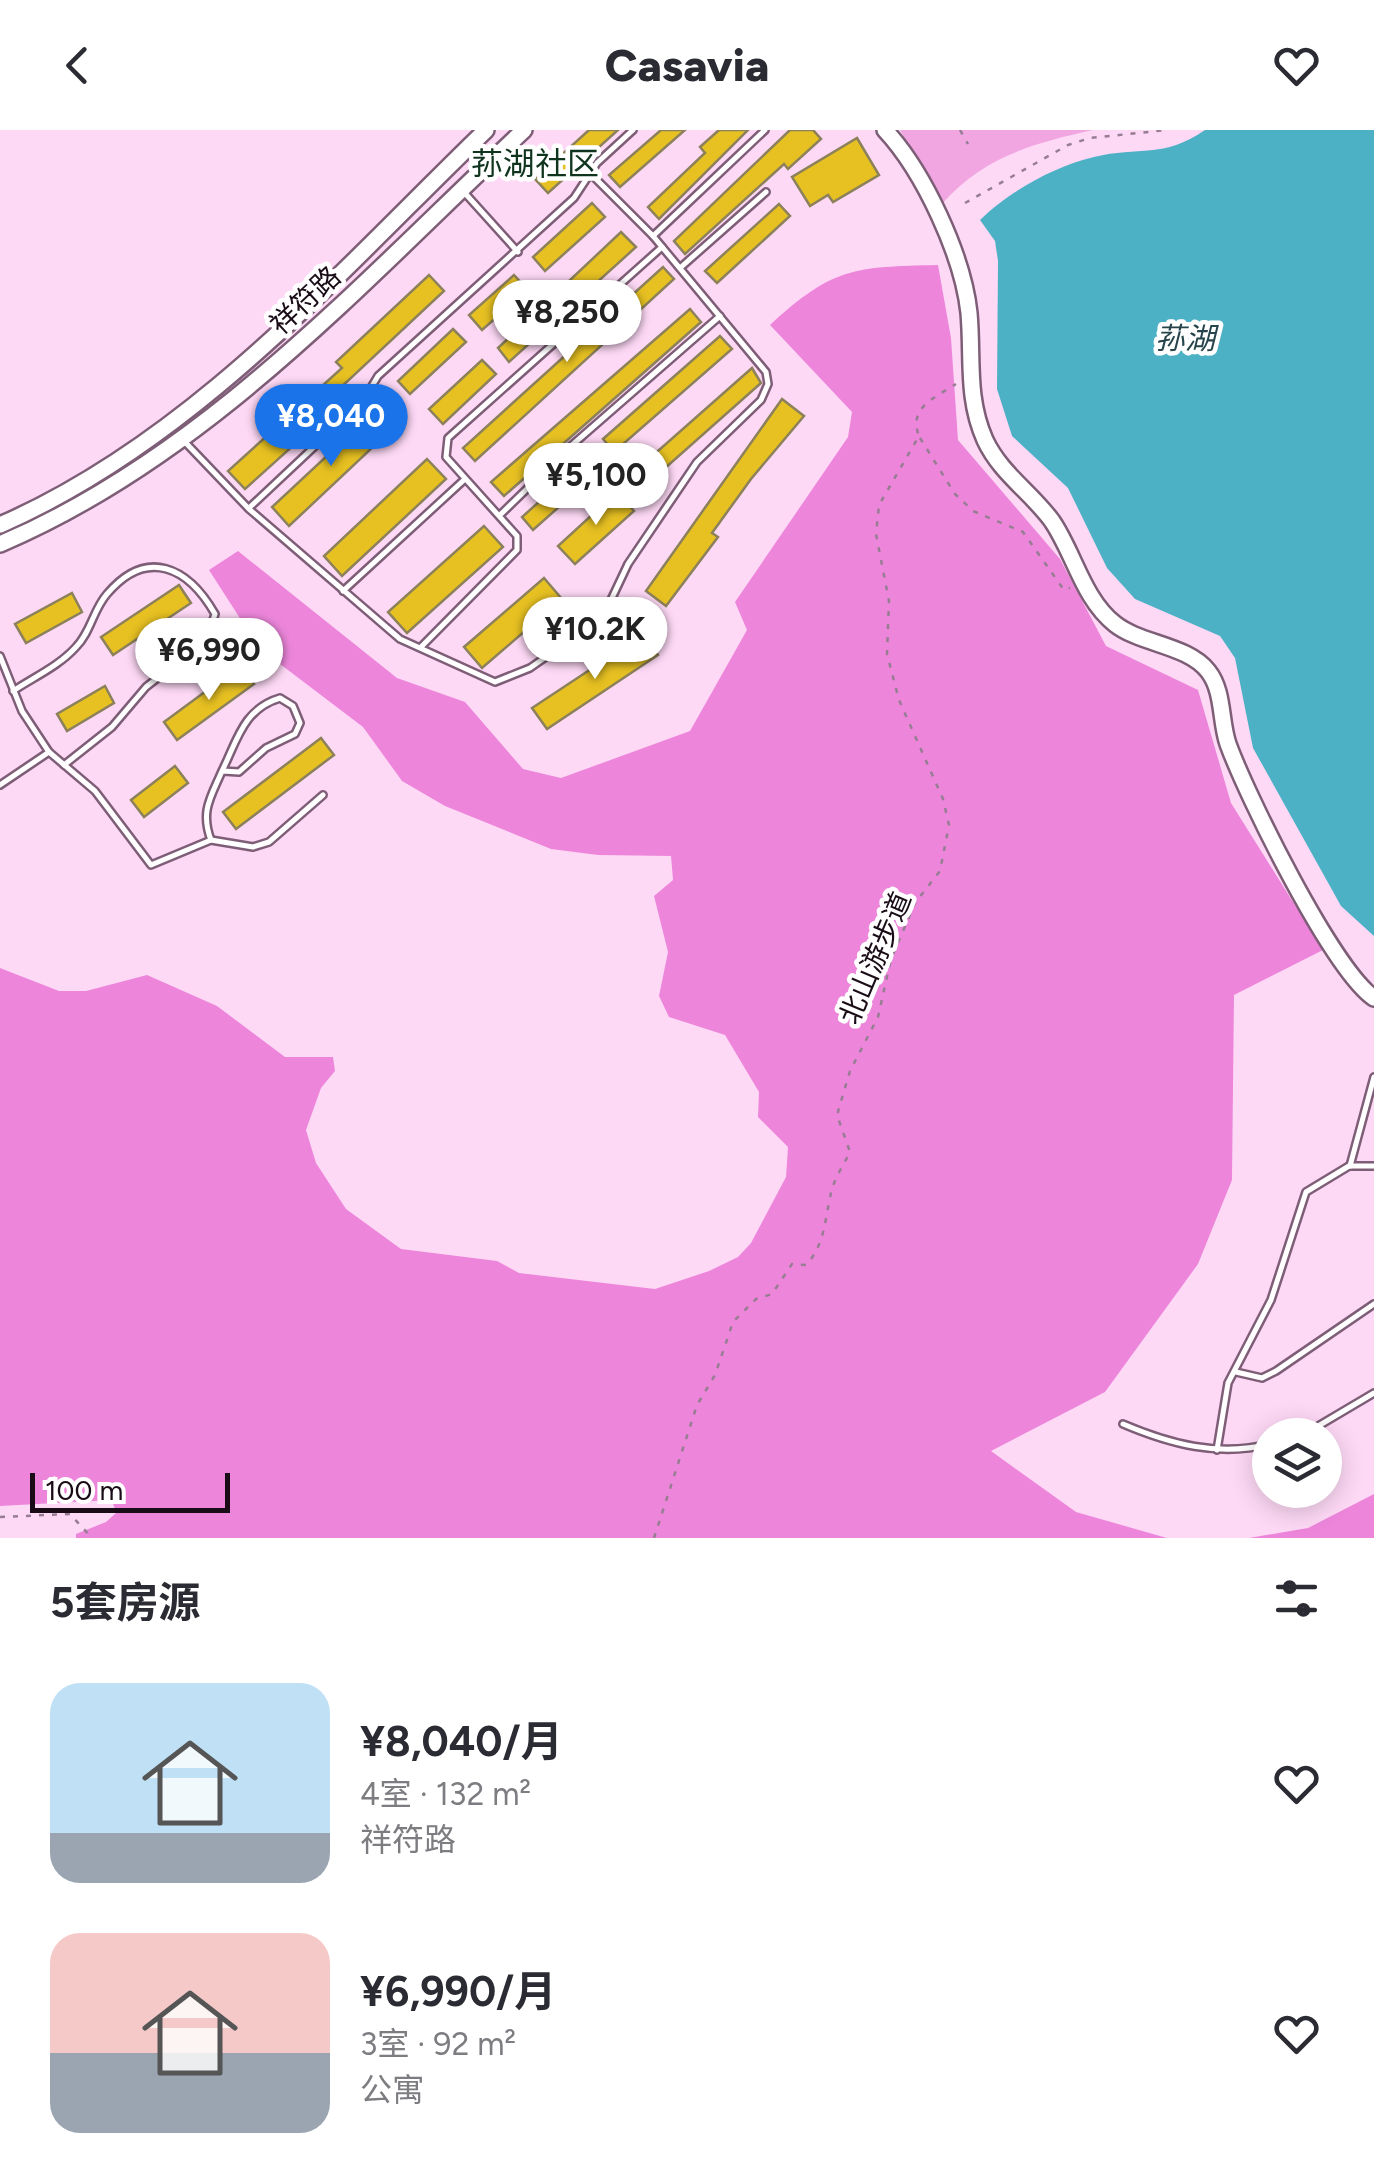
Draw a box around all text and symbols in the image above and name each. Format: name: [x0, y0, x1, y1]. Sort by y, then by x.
icon: back: [50, 38, 105, 93]
text: Casavia: [605, 38, 769, 92]
icon: heart: [1269, 38, 1324, 93]
district label: 荪湖社区: [471, 145, 599, 183]
street label: 祥符路: [263, 259, 347, 341]
pin: ¥8,250: [486, 280, 648, 365]
text: ¥8,250: [515, 293, 619, 331]
water label: 荪湖: [1155, 320, 1219, 357]
pin: ¥8,040: [250, 384, 412, 469]
text: ¥8,040: [277, 397, 385, 435]
pin: ¥5,100: [515, 443, 677, 528]
text: ¥5,100: [546, 456, 646, 494]
pin: ¥10.2K: [514, 597, 676, 682]
text: ¥10.2K: [544, 610, 646, 648]
pin: ¥6,990: [128, 618, 290, 703]
text: ¥6,990: [157, 631, 261, 669]
street label: 北山游步道: [832, 887, 918, 1029]
map controls: [1252, 1418, 1342, 1508]
button: layers: [1252, 1418, 1342, 1508]
scale bar: [30, 1468, 230, 1512]
text: 100 m: [45, 1473, 123, 1507]
icon: filters: [1269, 1571, 1324, 1626]
text: 5套房源: [50, 1577, 200, 1628]
text: ¥8,040/月: [360, 1716, 563, 1767]
icon: home: [130, 1723, 250, 1843]
icon: heart: [1269, 1756, 1324, 1811]
text: 4室 · 132 m²: [360, 1775, 531, 1813]
text: 祥符路: [360, 1821, 456, 1859]
text: ¥6,990/月: [360, 1966, 556, 2017]
icon: home: [130, 1973, 250, 2093]
icon: heart: [1269, 2006, 1324, 2061]
text: 3室 · 92 m²: [360, 2025, 516, 2063]
text: 公寓: [360, 2071, 424, 2109]

